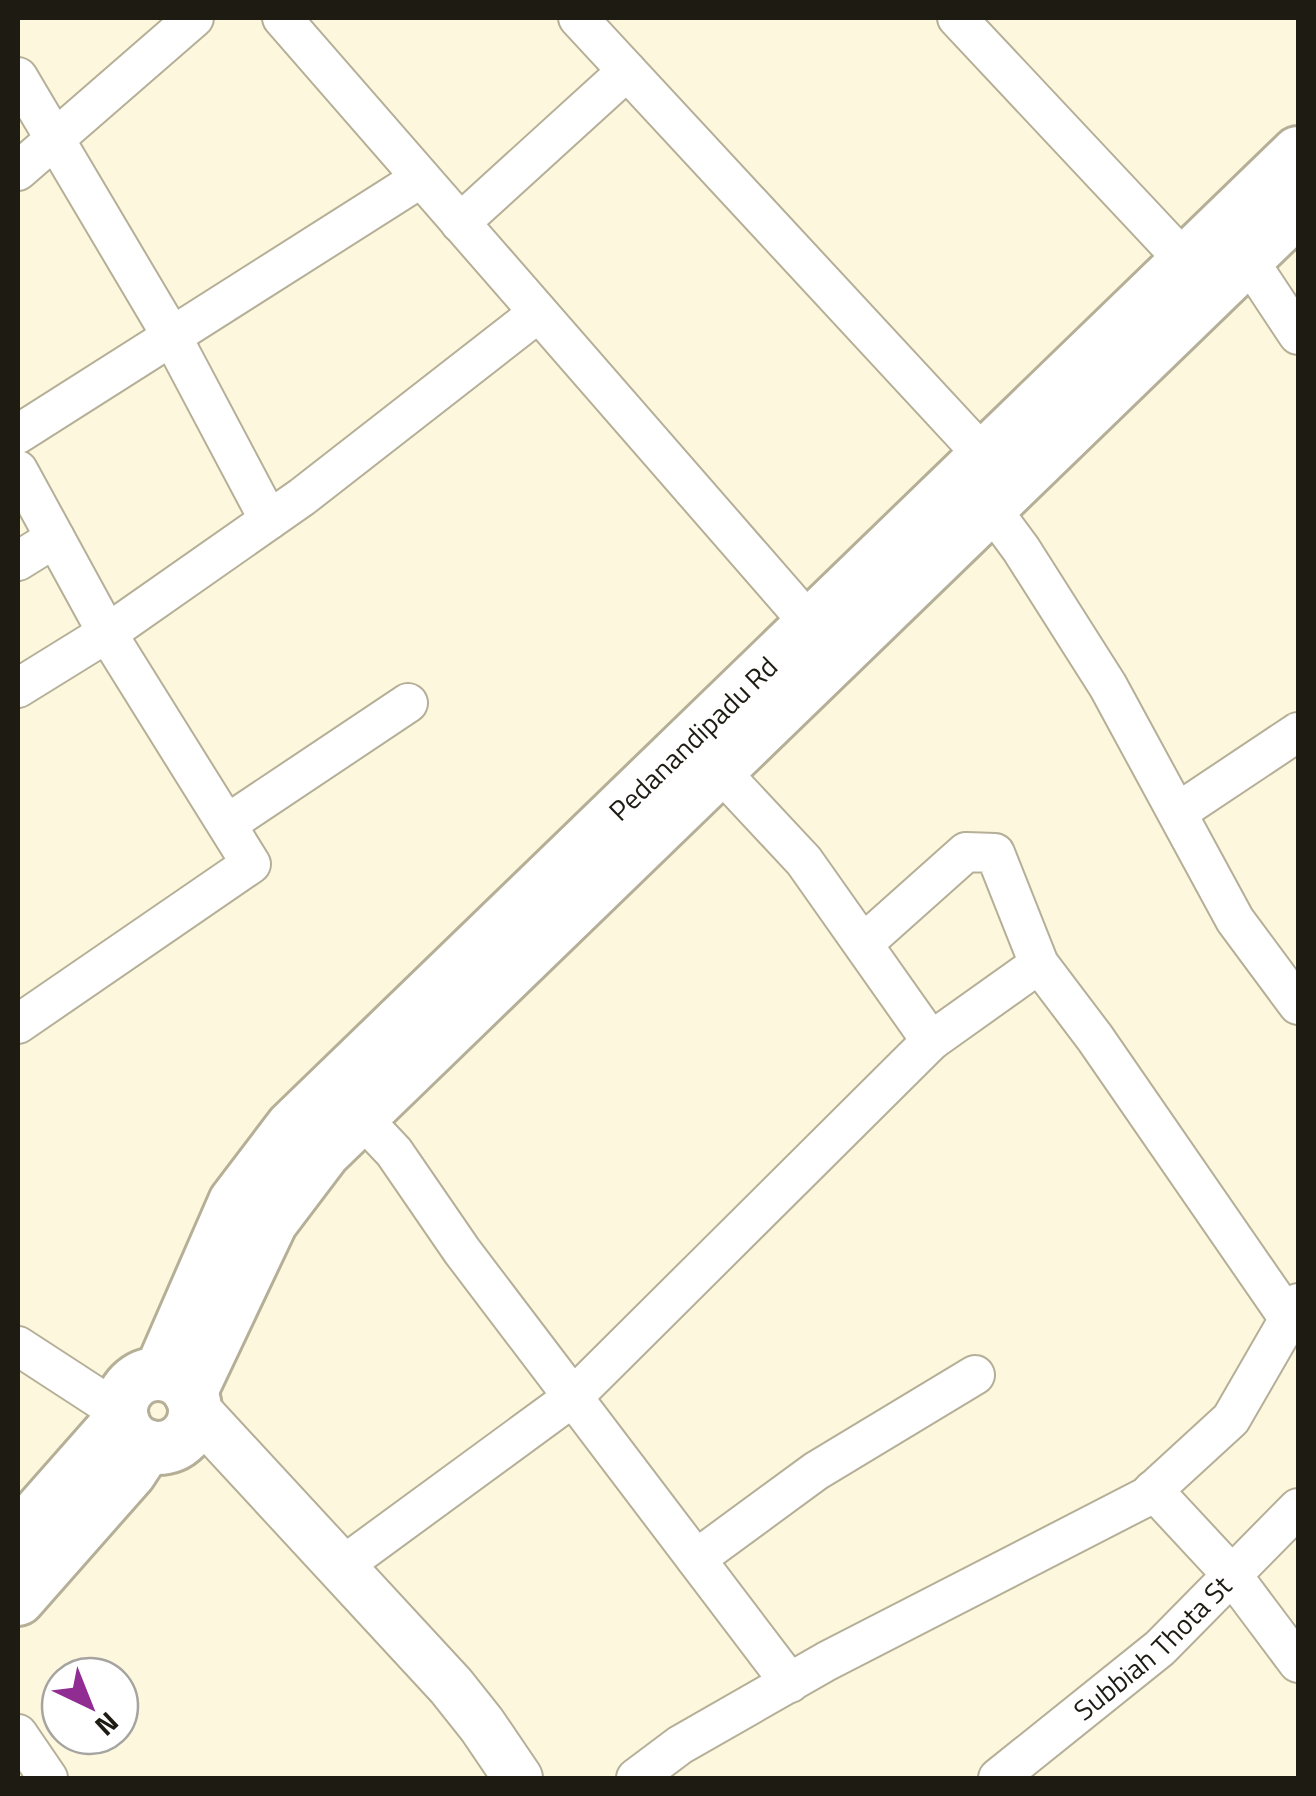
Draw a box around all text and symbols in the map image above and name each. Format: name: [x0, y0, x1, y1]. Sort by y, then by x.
street label: Pedanandipadu Rd: [598, 646, 787, 831]
street label: Subbiah Thota St: [1064, 1565, 1241, 1731]
north arrow: [40, 1656, 140, 1756]
text: N: [86, 1702, 129, 1747]

